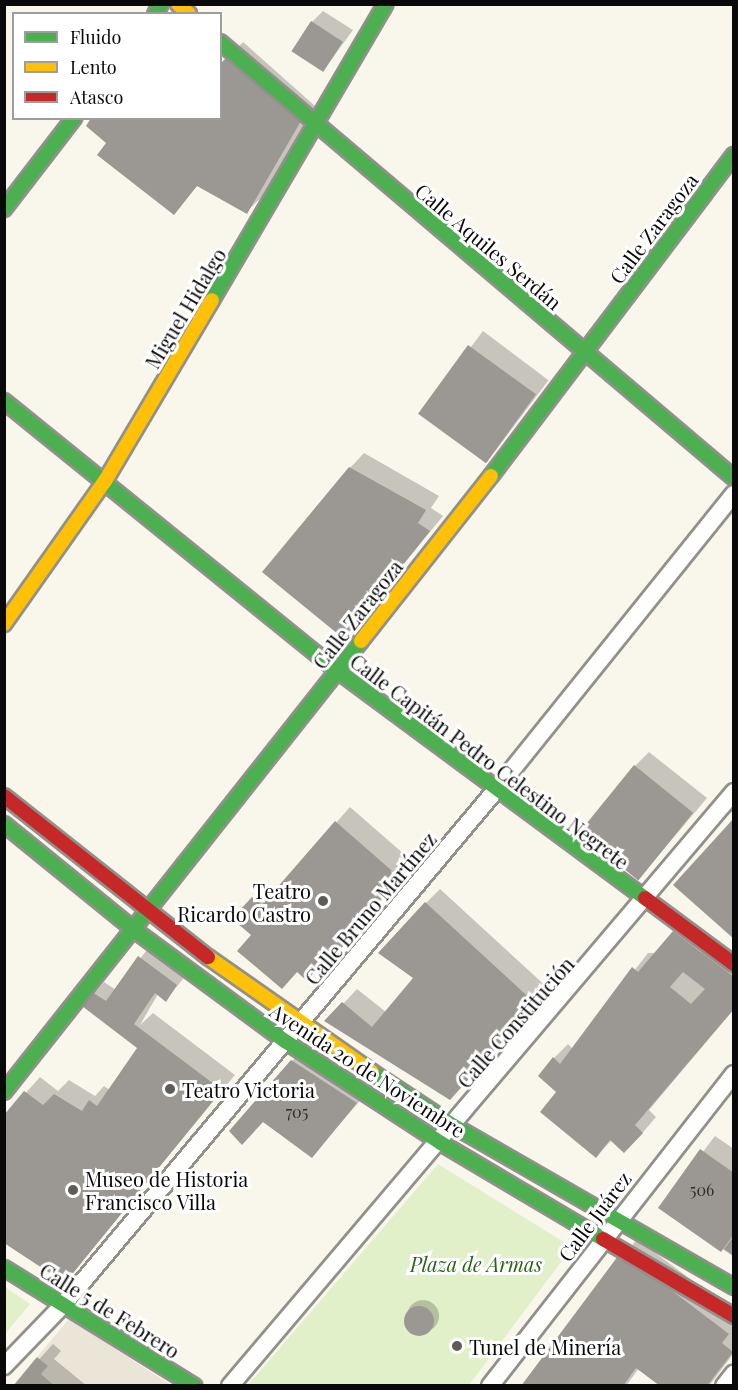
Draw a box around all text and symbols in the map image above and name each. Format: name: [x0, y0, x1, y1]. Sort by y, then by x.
legend: [12, 12, 222, 120]
text: Fluido: [70, 25, 121, 49]
text: Lento: [70, 55, 117, 79]
text: Atasco: [70, 85, 123, 109]
street label: Calle Zaragoza: [604, 168, 702, 288]
street label: Calle Aquiles Serdán: [411, 178, 567, 314]
street label: Miguel Hidalgo: [140, 244, 230, 372]
street label: Calle Zaragoza: [307, 555, 407, 673]
street label: Calle Capitán Pedro Celestino Negrete: [346, 648, 634, 874]
street label: Calle Bruno Martínez: [299, 827, 441, 989]
place label: Teatro Ricardo Castro: [177, 878, 311, 925]
marker: Teatro Ricardo Castro: [316, 894, 330, 908]
street label: Calle Constitución: [452, 952, 578, 1092]
street label: Avenida 20 de Noviembre: [266, 998, 470, 1142]
place label: Teatro Victoria: [182, 1077, 316, 1101]
marker: Teatro Victoria: [163, 1082, 177, 1096]
house number: 705: [286, 1102, 308, 1122]
place label: Museo de Historia Francisco Villa: [85, 1166, 248, 1213]
street label: Calle Juárez: [553, 1166, 635, 1266]
house number: 506: [690, 1180, 714, 1200]
marker: Museo de Historia Francisco Villa: [66, 1183, 80, 1197]
park label: Plaza de Armas: [410, 1251, 542, 1275]
street label: Calle 5 de Febrero: [36, 1257, 184, 1363]
place label: Tunel de Minería: [469, 1334, 621, 1358]
marker: Tunel de Minería: [450, 1339, 464, 1353]

